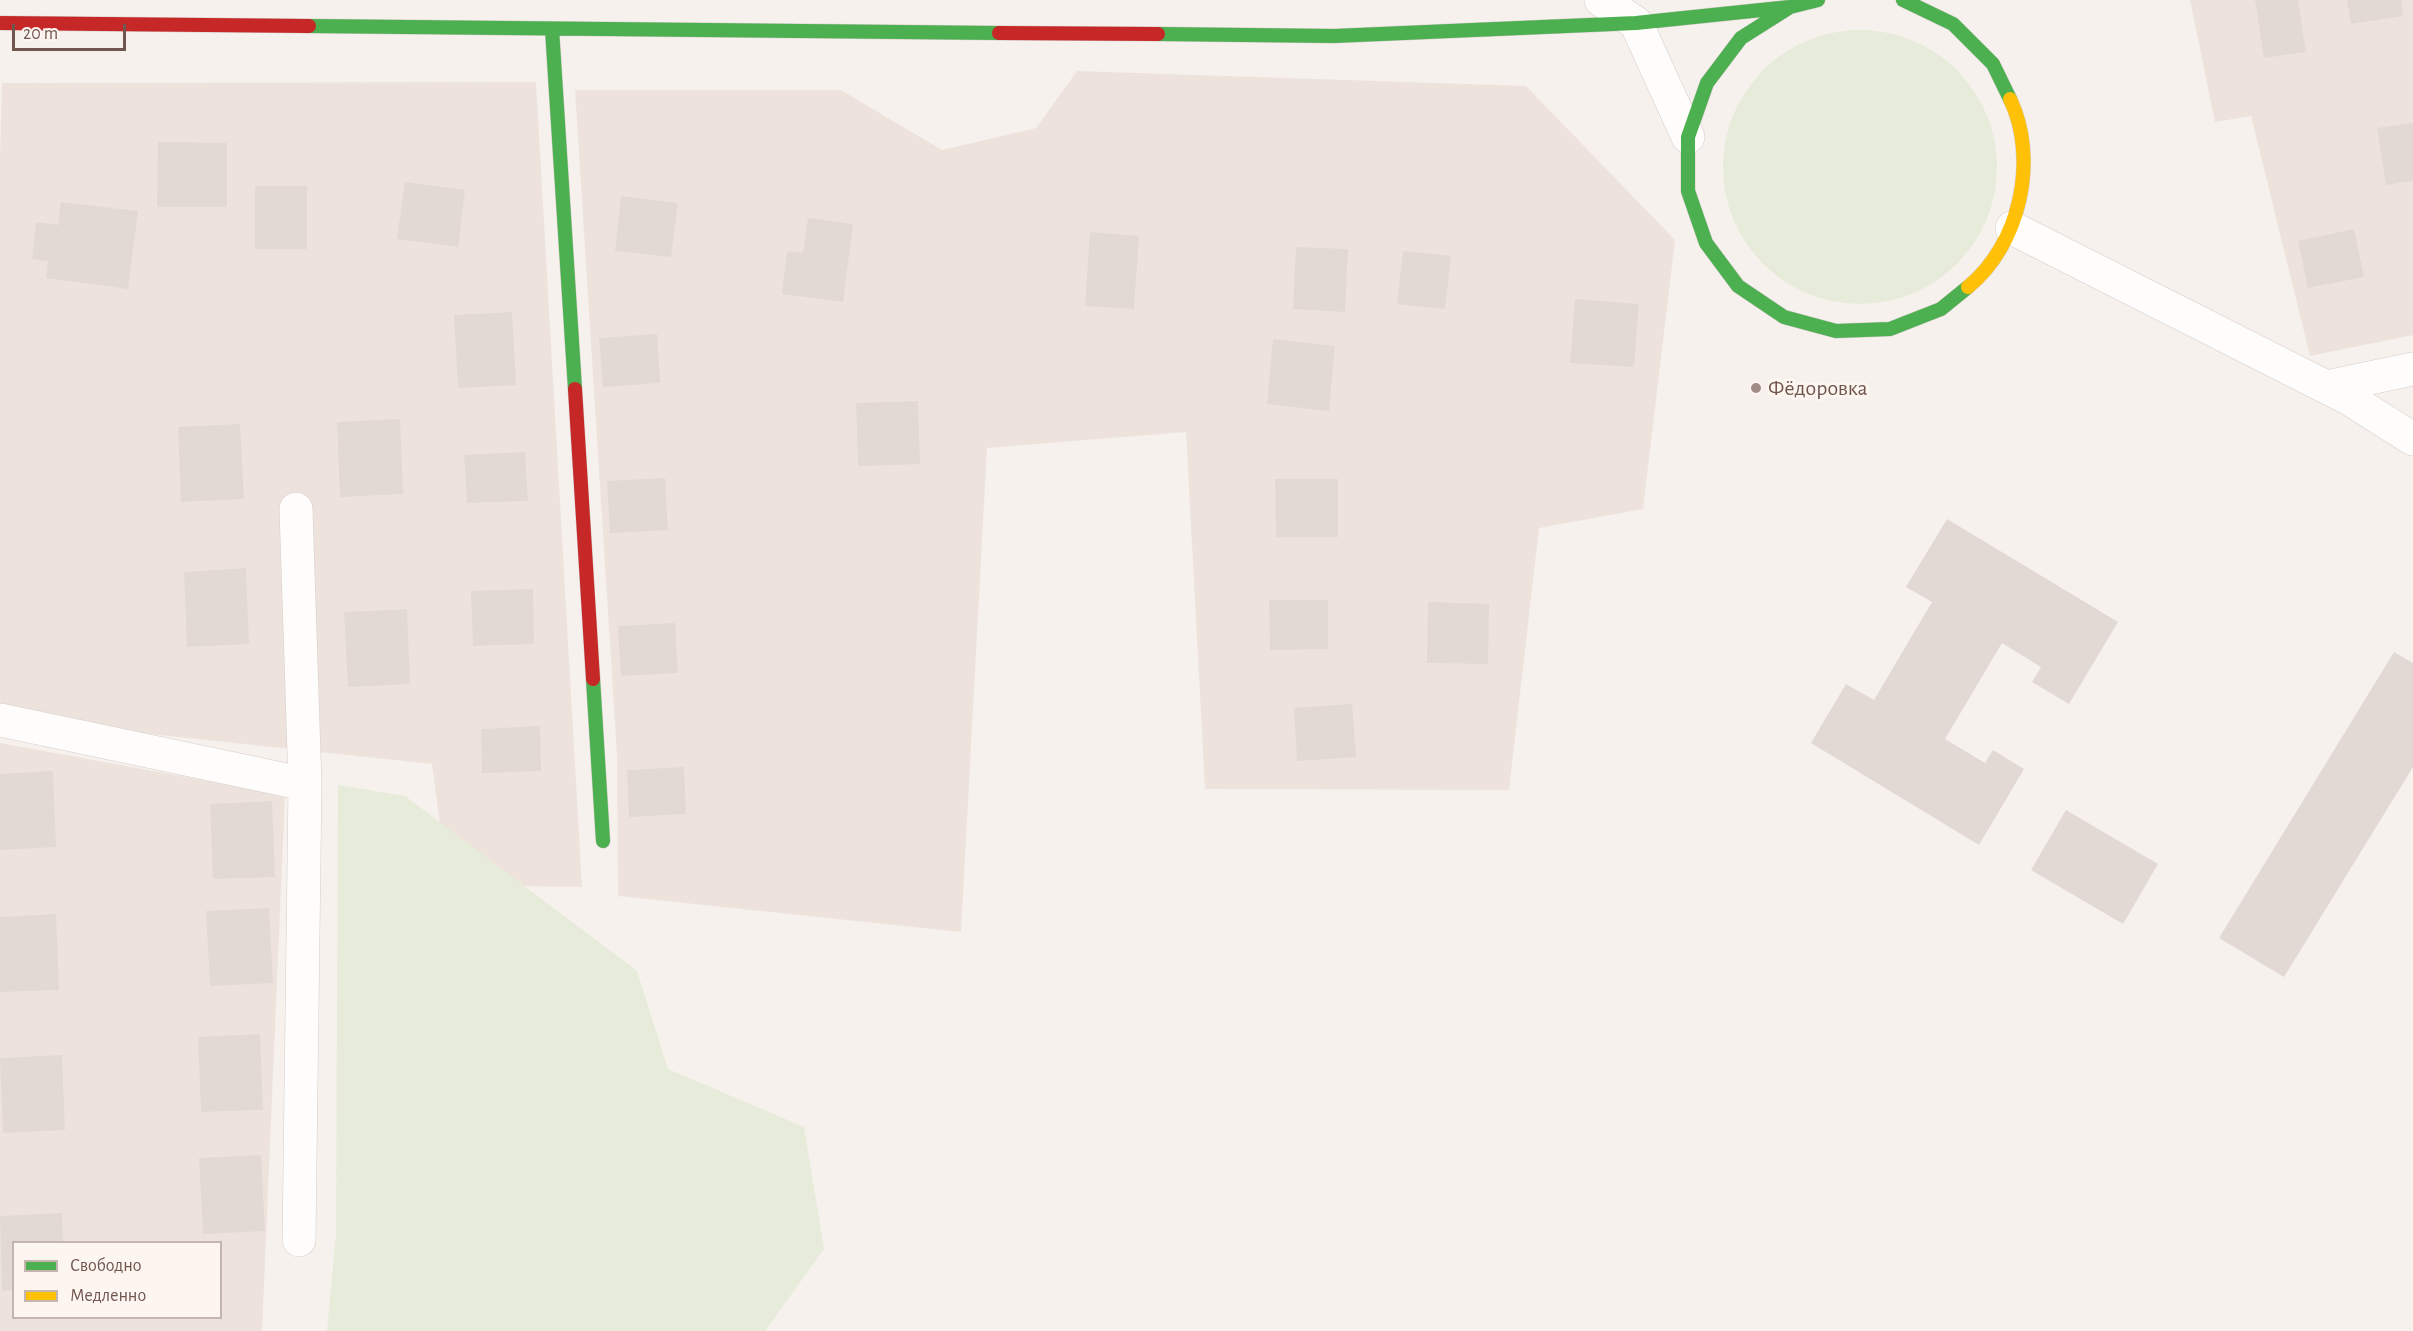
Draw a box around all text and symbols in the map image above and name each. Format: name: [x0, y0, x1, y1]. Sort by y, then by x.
scale bar: [15, 12, 129, 50]
text: 20 m: [23, 25, 58, 43]
place label: Фёдоровка: [1768, 375, 1868, 401]
marker: Фёдоровка: [1749, 381, 1763, 395]
legend: [12, 1241, 222, 1319]
text: Свободно: [70, 1257, 142, 1275]
text: Медленно: [70, 1287, 146, 1305]

